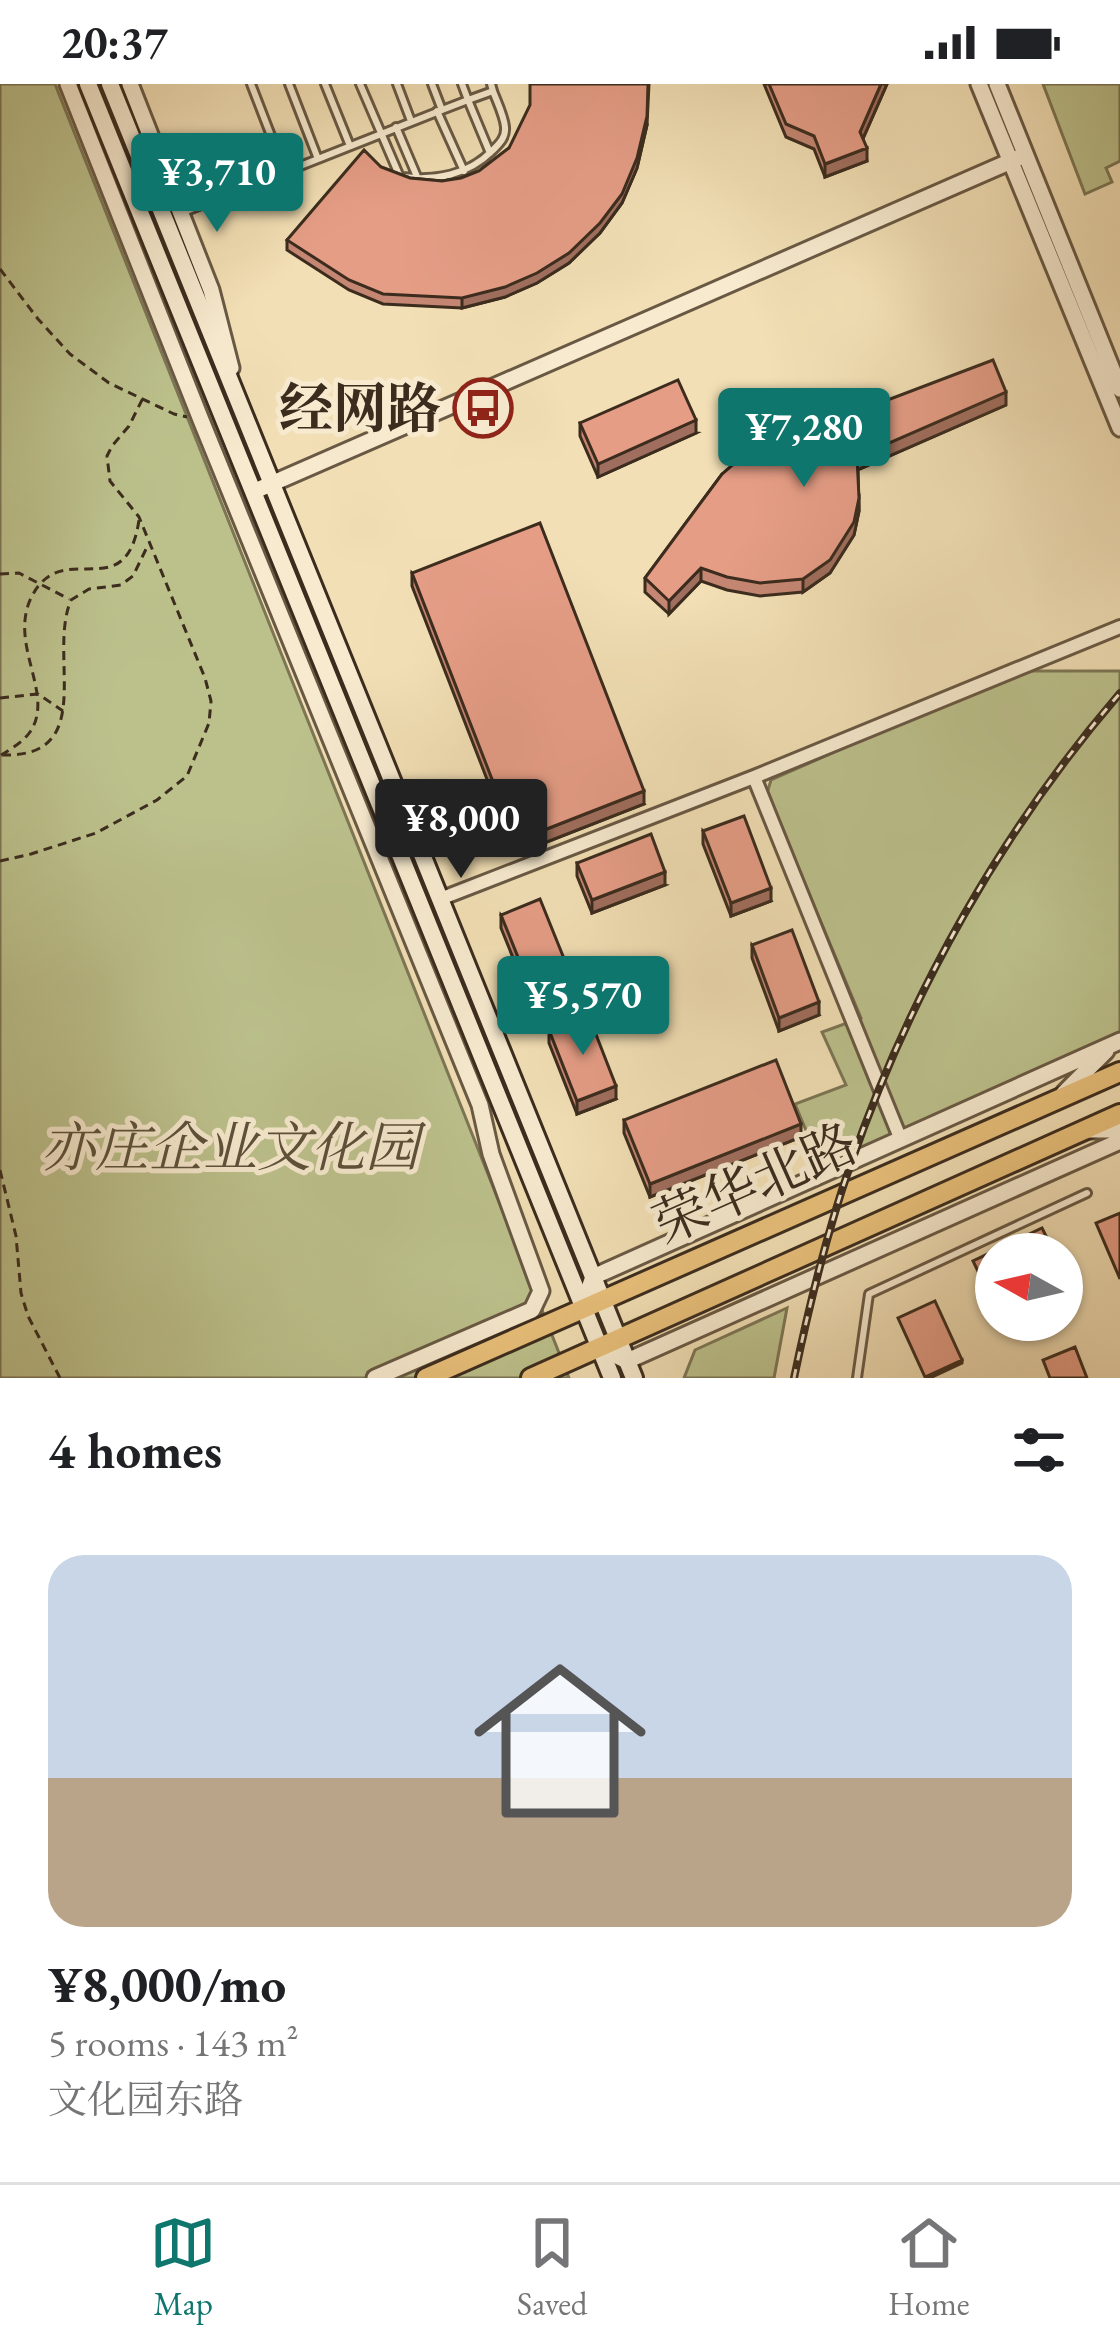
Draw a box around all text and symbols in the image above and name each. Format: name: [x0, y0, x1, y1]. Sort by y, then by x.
text: 20:37: [60, 13, 168, 71]
pin: ¥3,710: [119, 133, 315, 235]
text: ¥3,710: [158, 146, 276, 197]
place label: 经网路: [279, 373, 441, 443]
bus stop icon: 经网路: [452, 377, 514, 439]
pin: ¥7,280: [706, 388, 902, 490]
text: ¥7,280: [745, 401, 863, 452]
pin: ¥8,000: [363, 779, 559, 881]
text: ¥8,000: [402, 792, 520, 843]
pin: ¥5,570: [485, 956, 681, 1058]
text: ¥5,570: [524, 969, 642, 1020]
street label: 荣华北路: [642, 1107, 868, 1259]
park label: 亦庄企业文化园: [41, 1112, 427, 1182]
north arrow: [975, 1233, 1083, 1341]
map controls: [975, 1233, 1083, 1341]
text: 4 homes: [48, 1417, 222, 1483]
icon: filters: [1006, 1417, 1072, 1483]
icon: home: [452, 1633, 668, 1849]
text: ¥8,000/mo: [48, 1951, 286, 2017]
text: 5 rooms · 143 m²: [48, 2017, 299, 2068]
text: 文化园东路: [48, 2074, 243, 2125]
tab: Map: [150, 2210, 216, 2325]
tab: Saved: [517, 2210, 588, 2325]
tab: Home: [888, 2210, 970, 2325]

